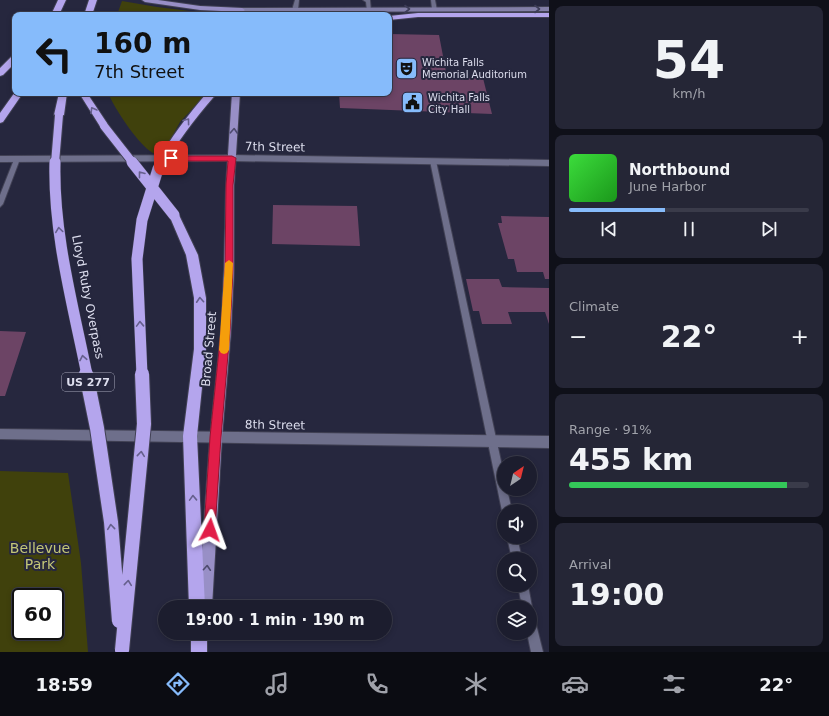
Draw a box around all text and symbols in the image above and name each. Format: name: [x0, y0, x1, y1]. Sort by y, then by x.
one-way arrow: [404, 5, 410, 14]
one-way arrow: [534, 5, 540, 13]
text: 160 m: [94, 27, 191, 60]
icon: left: [28, 28, 80, 80]
text: 54: [653, 30, 725, 90]
theatre icon: Wichita Falls Memorial Auditorium: [394, 55, 420, 81]
place label: Wichita Falls Memorial Auditorium: [422, 57, 527, 80]
text: 7th Street: [94, 61, 184, 82]
text: km/h: [673, 86, 705, 101]
public building icon: Wichita Falls City Hall: [400, 90, 426, 116]
place label: Wichita Falls City Hall: [428, 92, 490, 115]
one-way arrow: [91, 107, 98, 114]
one-way arrow: [182, 118, 190, 125]
one-way arrow: [229, 128, 238, 134]
street label: 7th Street: [245, 139, 306, 155]
pin: [154, 141, 188, 175]
icon: arrive: [160, 147, 182, 169]
text: Northbound: [629, 161, 730, 179]
one-way arrow: [138, 171, 145, 178]
text: June Harbor: [629, 179, 706, 194]
icon: previous: [598, 218, 620, 240]
icon: pause: [678, 218, 700, 240]
icon: next: [758, 218, 780, 240]
one-way arrow: [55, 227, 64, 233]
street label: Lloyd Ruby Overpass: [69, 234, 107, 360]
one-way arrow: [195, 297, 204, 303]
text: Climate: [569, 299, 619, 314]
street label: Broad Street: [199, 310, 219, 387]
text: 22°: [661, 319, 717, 354]
one-way arrow: [136, 321, 144, 327]
text: −: [569, 324, 587, 349]
text: +: [791, 324, 809, 349]
one-way arrow: [80, 354, 88, 361]
road number: US 277: [62, 373, 114, 391]
street label: 8th Street: [245, 417, 306, 433]
text: Range · 91%: [569, 422, 652, 437]
text: 455 km: [569, 442, 693, 477]
one-way arrow: [136, 451, 145, 457]
north arrow: [497, 456, 537, 496]
map controls: [497, 456, 537, 640]
one-way arrow: [188, 495, 197, 501]
button: sound: [497, 504, 537, 544]
position arrow: [189, 509, 231, 551]
one-way arrow: [107, 524, 116, 530]
park label: Bellevue Park: [10, 540, 70, 572]
button: search: [497, 552, 537, 592]
text: Arrival: [569, 557, 611, 572]
one-way arrow: [203, 565, 212, 571]
text: 19:00: [569, 577, 665, 612]
one-way arrow: [124, 580, 133, 586]
speed limit sign: 60: [12, 588, 64, 640]
button: layers: [497, 600, 537, 640]
text: 19:00 · 1 min · 190 m: [185, 611, 365, 629]
icon: directions: [164, 670, 192, 698]
icon: music: [263, 670, 291, 698]
icon: phone: [363, 670, 391, 698]
icon: climate: [462, 670, 490, 698]
icon: car: [561, 670, 589, 698]
icon: filters: [660, 670, 688, 698]
text: 18:59: [36, 674, 93, 695]
text: 22°: [759, 674, 793, 695]

